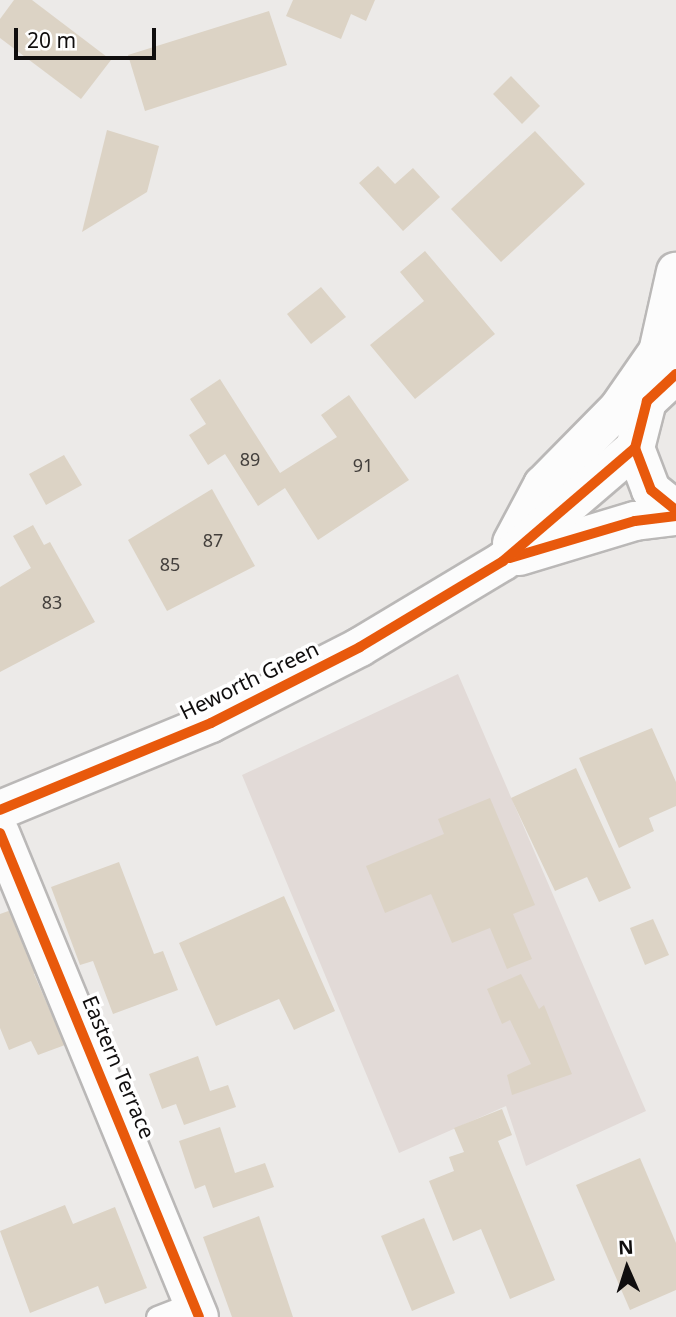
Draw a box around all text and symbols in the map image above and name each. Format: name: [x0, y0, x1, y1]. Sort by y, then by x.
scale bar: [18, 14, 159, 58]
text: 20 m: [27, 26, 76, 54]
house number: 89: [240, 448, 260, 470]
house number: 91: [353, 454, 373, 476]
house number: 87: [203, 529, 223, 551]
house number: 85: [160, 553, 180, 575]
house number: 83: [42, 591, 62, 613]
street label: Heworth Green: [176, 636, 322, 724]
street label: Eastern Terrace: [78, 992, 160, 1142]
north arrow: [592, 1233, 662, 1303]
text: N: [617, 1234, 634, 1260]

